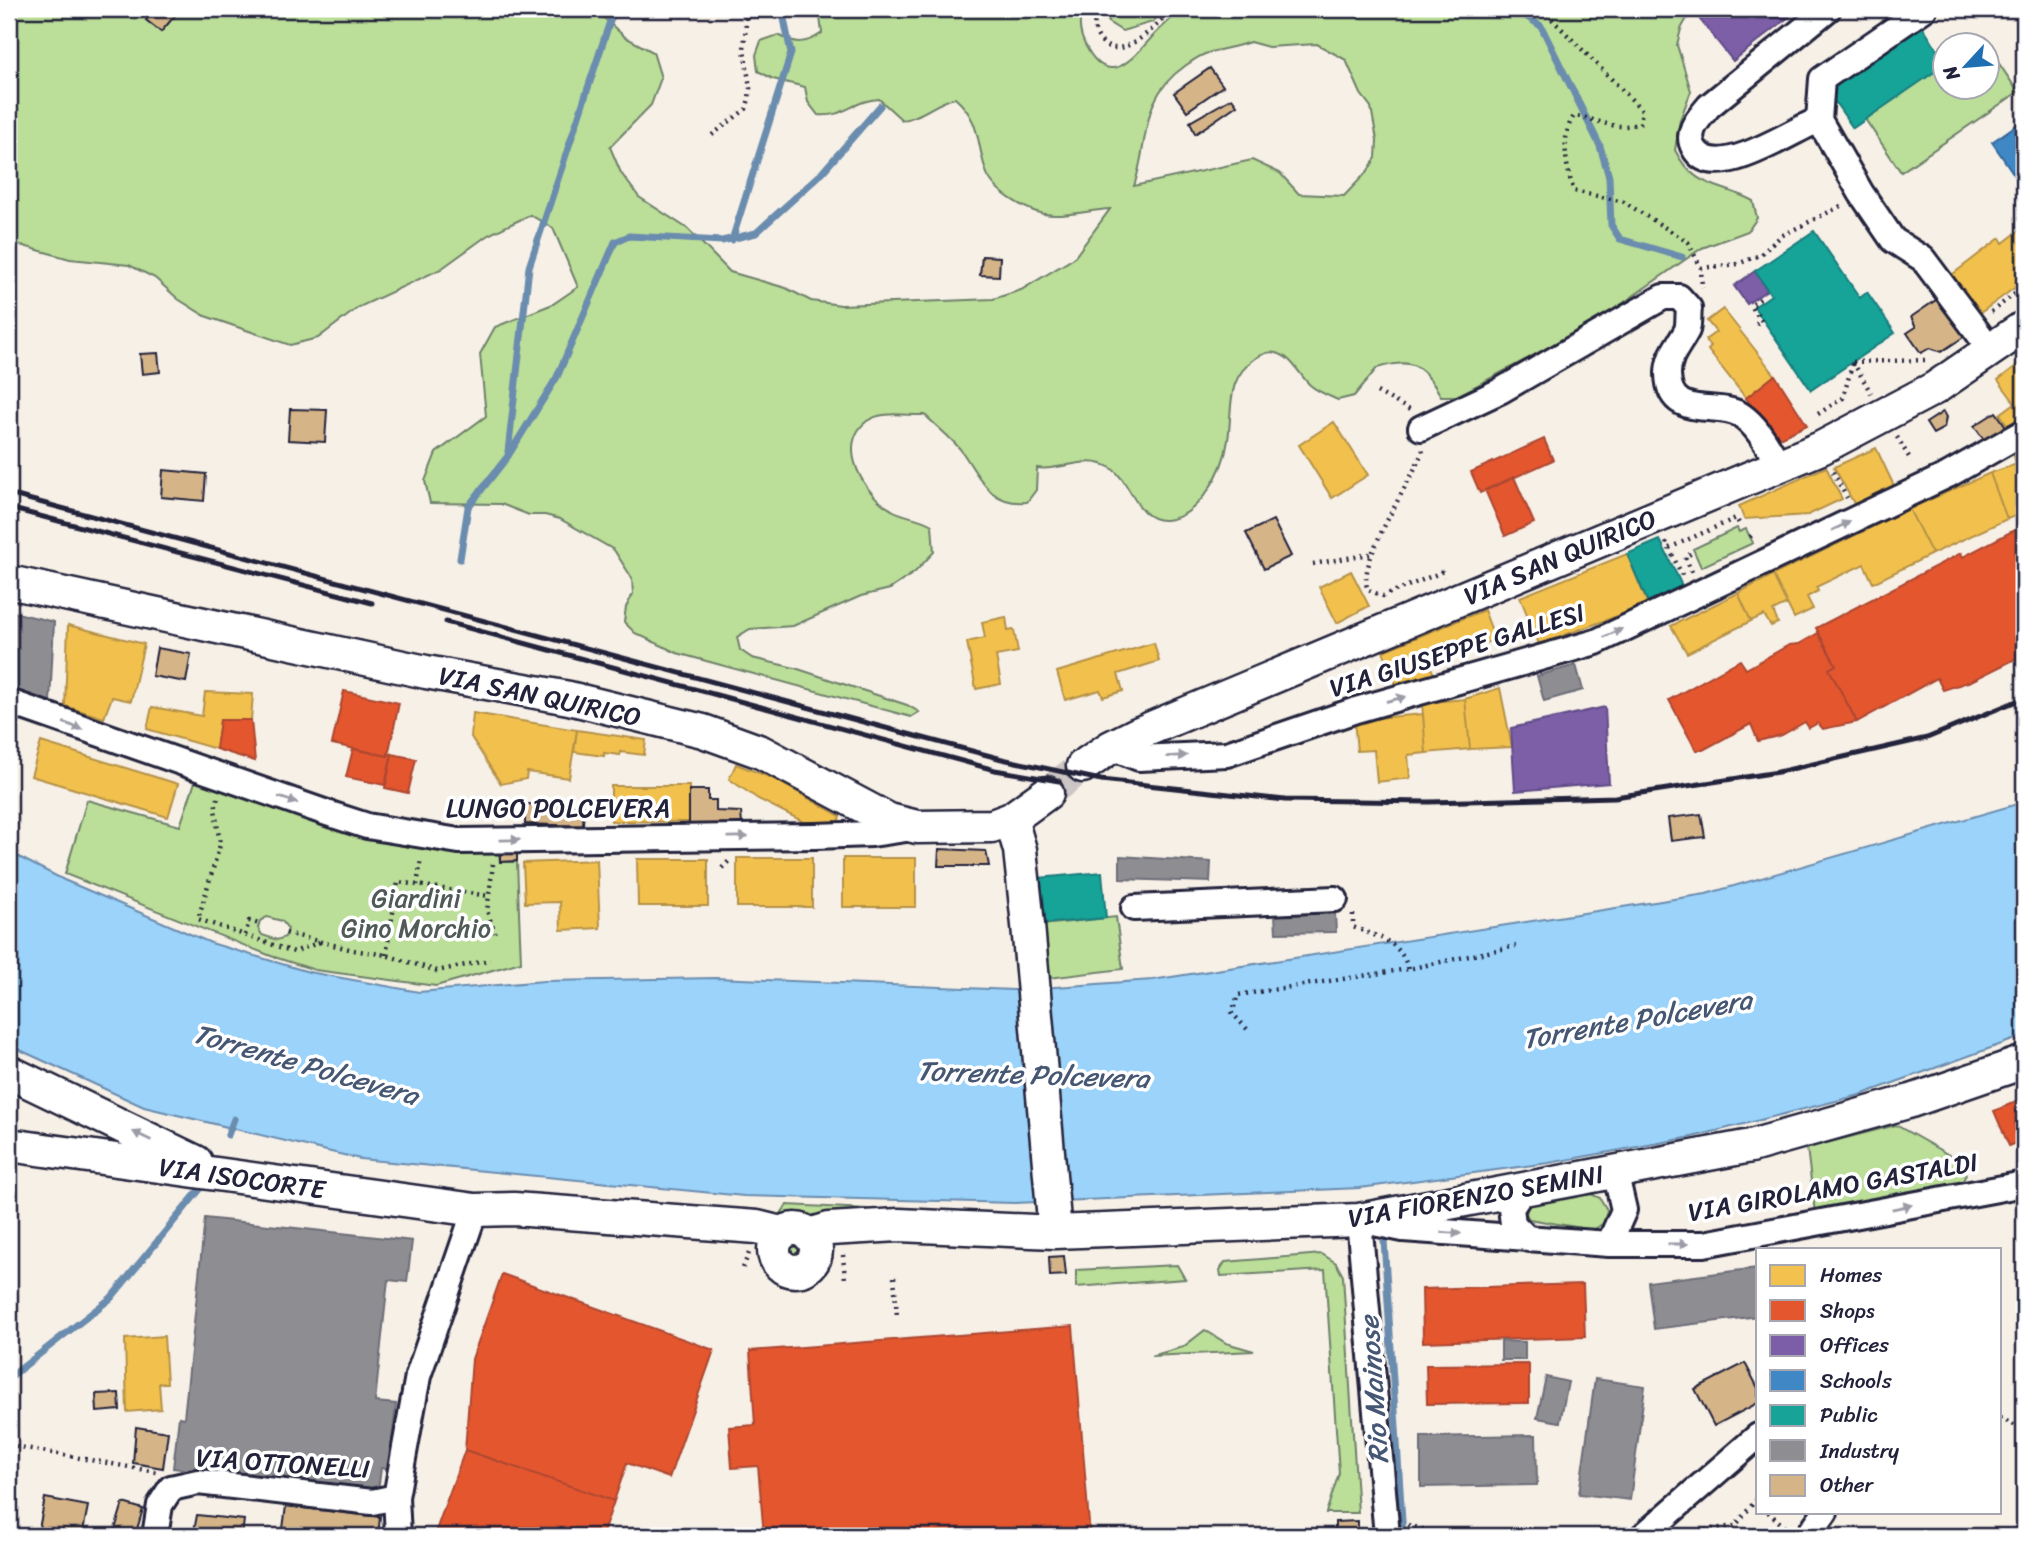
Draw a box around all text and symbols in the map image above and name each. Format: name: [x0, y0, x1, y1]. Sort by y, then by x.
north arrow: [1932, 32, 2002, 102]
text: N: [1933, 59, 1969, 87]
street label: VIA SAN QUIRICO: [1456, 496, 1664, 618]
one-way arrow: [1831, 520, 1851, 531]
street label: VIA GIUSEPPE GALLESI: [1324, 589, 1590, 711]
one-way arrow: [1603, 628, 1623, 639]
street label: VIA SAN QUIRICO: [435, 652, 645, 740]
one-way arrow: [1386, 694, 1407, 704]
one-way arrow: [62, 720, 83, 731]
one-way arrow: [1166, 750, 1188, 761]
street label: LUNGO POLCEVERA: [446, 785, 670, 831]
one-way arrow: [277, 796, 298, 806]
one-way arrow: [727, 832, 749, 843]
one-way arrow: [499, 835, 521, 846]
park label: Giardini Gino Morchio: [341, 875, 491, 951]
water label: Torrente Polcevera: [1518, 975, 1758, 1064]
water label: Torrente Polcevera: [187, 1009, 426, 1121]
water label: Torrente Polcevera: [916, 1046, 1152, 1103]
one-way arrow: [132, 1130, 152, 1142]
street label: VIA GIROLAMO GASTALDI: [1685, 1139, 1981, 1235]
street label: VIA ISOCORTE: [156, 1144, 329, 1213]
street label: VIA FIORENZO SEMINI: [1345, 1151, 1607, 1241]
one-way arrow: [1891, 1201, 1913, 1212]
one-way arrow: [1440, 1228, 1462, 1239]
one-way arrow: [1667, 1238, 1689, 1250]
legend: [1756, 1248, 2002, 1514]
text: Homes: [1820, 1256, 1882, 1294]
text: Shops: [1820, 1292, 1875, 1330]
water label: Rio Mainose: [1344, 1312, 1403, 1465]
text: Offices: [1820, 1326, 1889, 1364]
text: Schools: [1820, 1362, 1892, 1400]
text: Public: [1820, 1396, 1878, 1434]
text: Industry: [1819, 1432, 1899, 1470]
street label: VIA OTTONELLI: [194, 1434, 372, 1492]
text: Other: [1820, 1466, 1875, 1504]

